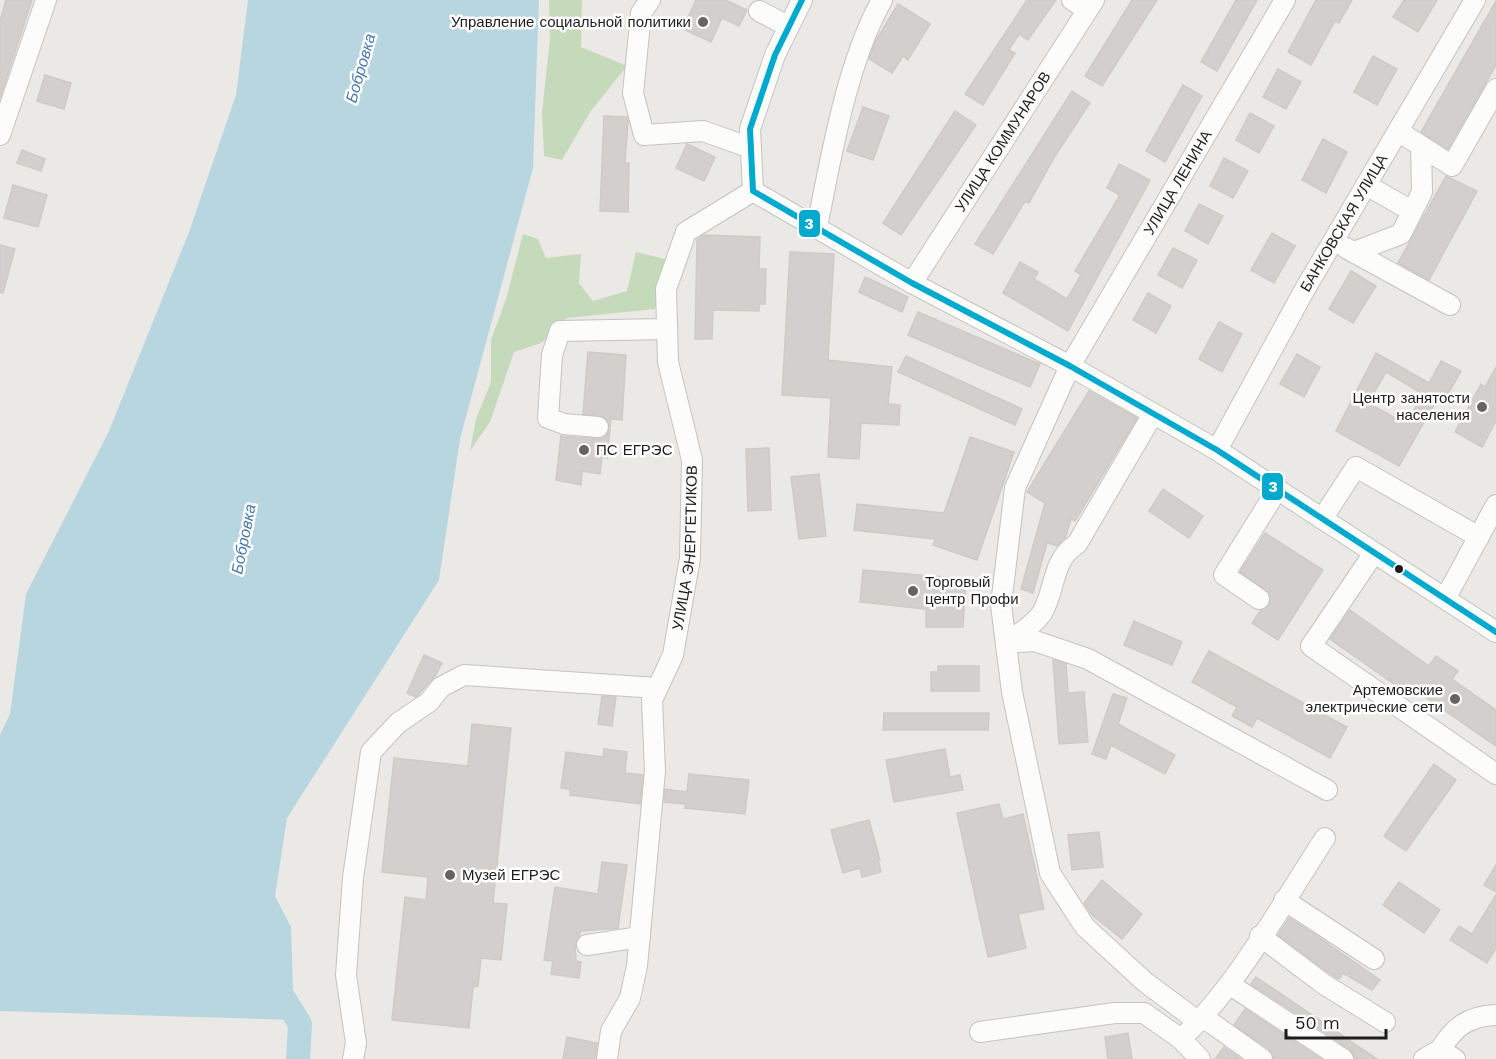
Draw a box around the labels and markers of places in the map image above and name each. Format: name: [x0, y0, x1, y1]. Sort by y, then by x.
place label: Управление социальной политики: [451, 13, 691, 31]
marker: Управление социальной политики: [696, 15, 710, 29]
place label: Центр занятости населения: [1353, 389, 1470, 424]
marker: Центр занятости населения: [1475, 400, 1489, 414]
place label: ПС ЕГРЭС: [596, 441, 673, 459]
marker: ПС ЕГРЭС: [577, 443, 591, 457]
unlabelled marker: [1393, 563, 1405, 575]
place label: Торговый центр Профи: [925, 573, 1019, 608]
marker: Торговый центр Профи: [906, 584, 920, 598]
place label: Артемовские электрические сети: [1306, 681, 1443, 716]
marker: Артемовские электрические сети: [1448, 692, 1462, 706]
place label: Музей ЕГРЭС: [462, 866, 561, 884]
marker: Музей ЕГРЭС: [443, 868, 457, 882]

